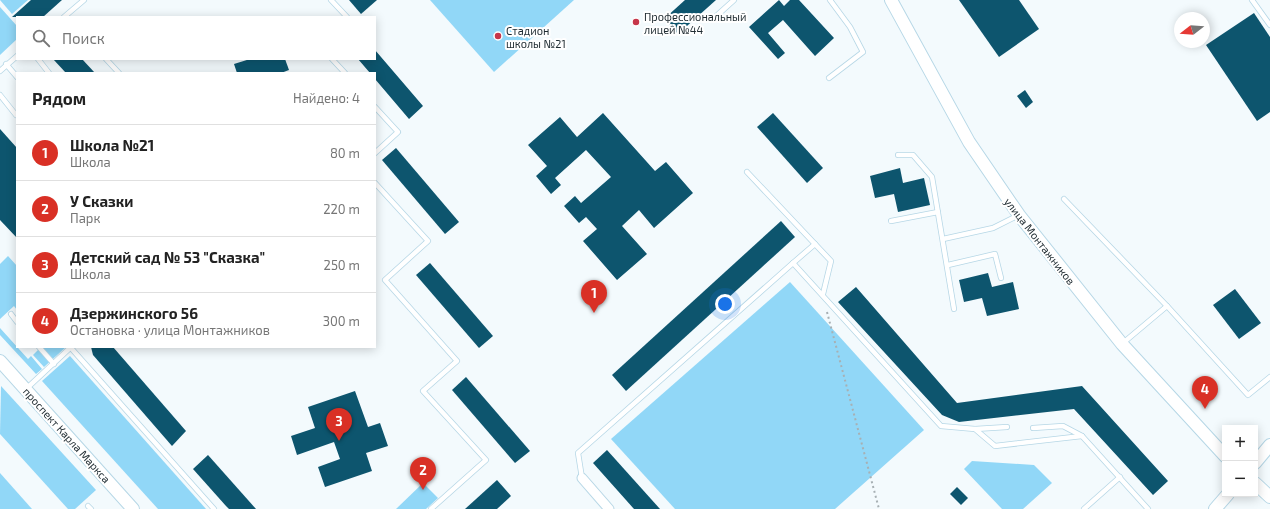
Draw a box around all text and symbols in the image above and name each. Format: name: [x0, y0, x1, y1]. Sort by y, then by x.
place label: Профессиональный лицей №44: [644, 10, 747, 36]
north arrow: [1174, 12, 1210, 48]
search box: [16, 16, 376, 60]
marker: Профессиональный лицей №44: [631, 17, 641, 27]
place label: Стадион школы №21: [506, 24, 566, 50]
icon: search: [30, 27, 52, 49]
text: Поиск: [62, 29, 105, 47]
marker: Стадион школы №21: [493, 31, 503, 41]
text: Рядом: [32, 88, 86, 108]
text: Найдено: 4: [293, 90, 360, 106]
text: Школа №21: [70, 136, 154, 154]
text: 1: [42, 145, 48, 161]
text: 80 m: [330, 145, 360, 161]
text: Школа: [70, 154, 111, 170]
text: У Сказки: [70, 192, 133, 210]
street label: улица Монтажников: [1001, 195, 1078, 288]
text: 2: [41, 201, 49, 217]
text: 220 m: [323, 201, 360, 217]
text: Парк: [70, 210, 100, 226]
text: Детский сад № 53 "Сказка": [70, 248, 265, 266]
text: 3: [41, 257, 49, 273]
text: 250 m: [324, 257, 360, 273]
text: Школа: [70, 266, 111, 282]
pin: 1: [581, 280, 607, 313]
your location: [715, 294, 735, 314]
text: Дзержинского 56: [70, 304, 198, 322]
text: 4: [41, 313, 49, 329]
text: 300 m: [323, 313, 360, 329]
text: Остановка · улица Монтажников: [70, 322, 270, 338]
pin: 4: [1192, 376, 1218, 409]
street label: проспект Карла Маркса: [21, 385, 113, 485]
pin: 3: [326, 408, 352, 441]
map controls: [1222, 425, 1258, 497]
button: +: [1222, 425, 1258, 461]
pin: 2: [410, 457, 436, 490]
button: −: [1222, 461, 1258, 497]

